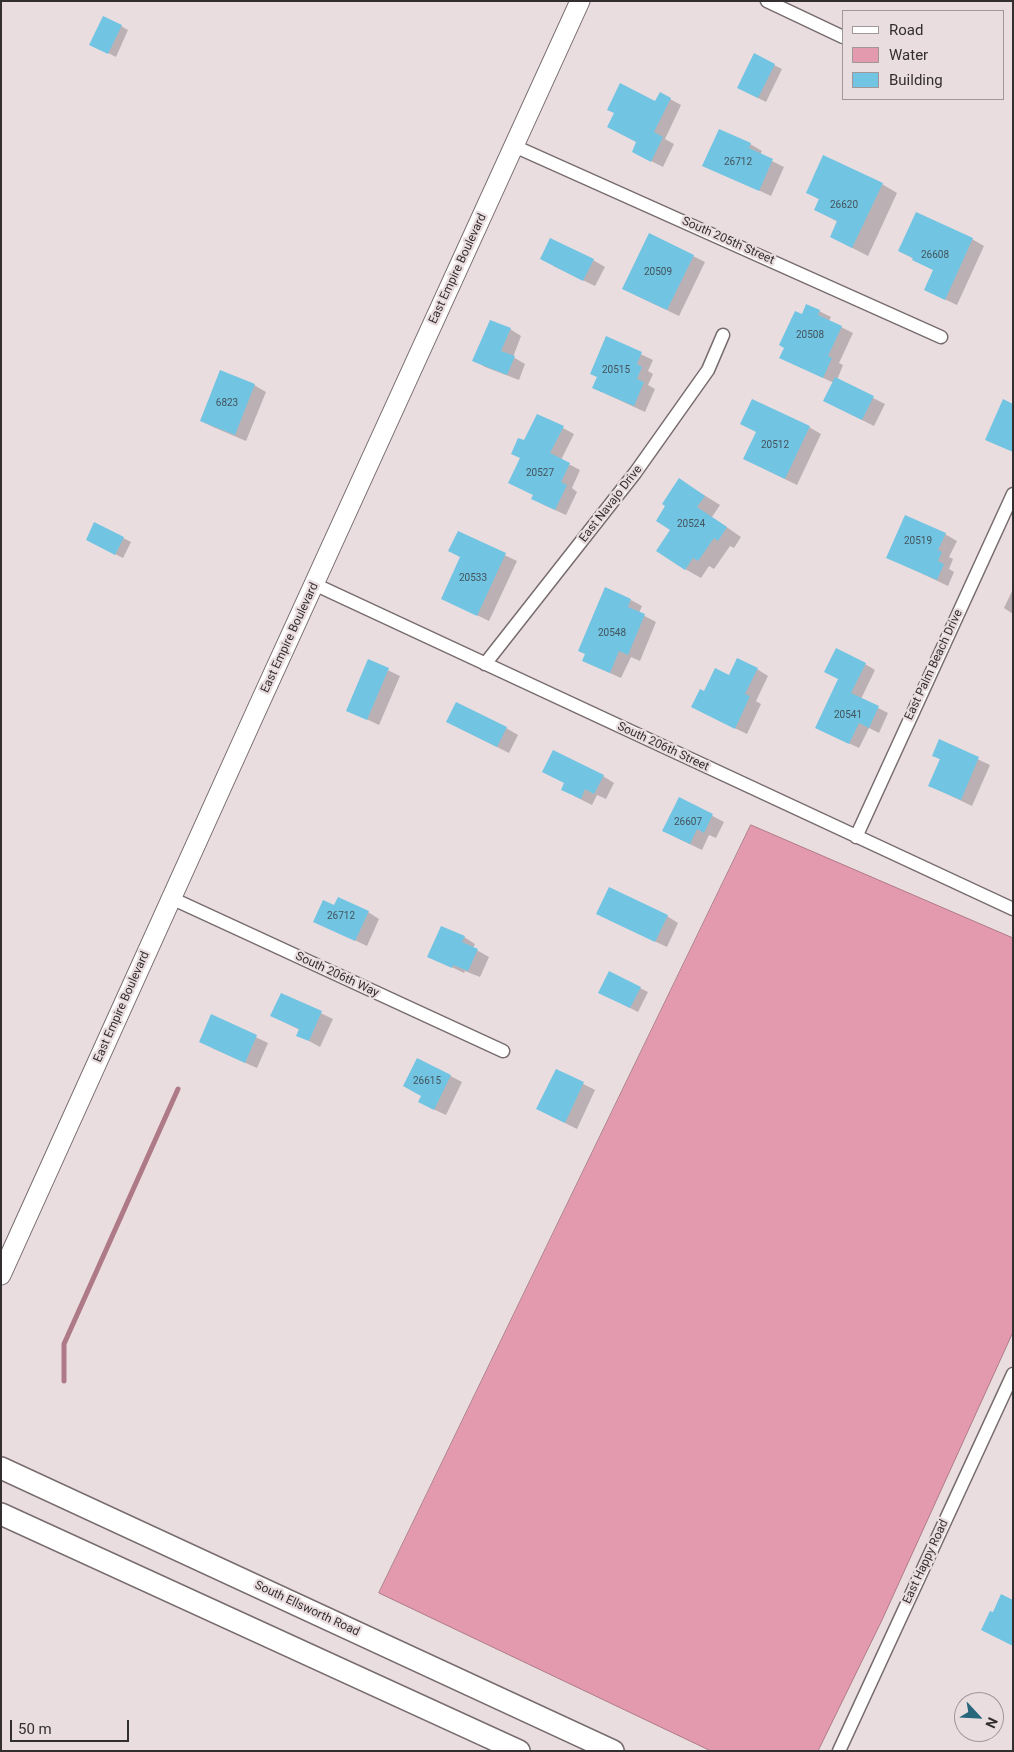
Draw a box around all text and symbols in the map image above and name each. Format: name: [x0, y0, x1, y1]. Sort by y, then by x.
legend: [842, 10, 1004, 100]
text: Road: [889, 21, 923, 39]
text: Water: [889, 46, 928, 64]
text: Building: [889, 71, 943, 89]
house number: 26712: [724, 156, 752, 168]
house number: 26620: [830, 199, 858, 211]
street label: East Empire Boulevard: [426, 212, 490, 326]
street label: South 205th Street: [680, 214, 776, 268]
house number: 26608: [921, 249, 949, 261]
house number: 20509: [644, 266, 672, 278]
house number: 20508: [796, 329, 824, 341]
house number: 20515: [602, 364, 630, 376]
house number: 6823: [216, 397, 238, 409]
house number: 20512: [761, 439, 789, 451]
street label: East Navajo Drive: [577, 463, 645, 545]
house number: 20527: [526, 467, 554, 479]
house number: 20524: [677, 518, 705, 530]
house number: 20519: [904, 535, 932, 547]
house number: 20533: [459, 572, 487, 584]
street label: East Empire Boulevard: [258, 581, 322, 695]
street label: East Palm Beach Drive: [902, 608, 966, 722]
house number: 20548: [598, 627, 626, 639]
house number: 20541: [834, 709, 862, 721]
street label: South 206th Street: [615, 719, 711, 775]
house number: 26607: [674, 816, 702, 828]
house number: 26712: [327, 910, 355, 922]
street label: East Empire Boulevard: [91, 949, 153, 1065]
street label: South 206th Way: [293, 949, 381, 1001]
house number: 26615: [413, 1075, 441, 1087]
street label: East Happy Road: [900, 1518, 952, 1606]
street label: South Ellsworth Road: [252, 1578, 362, 1640]
north arrow: [954, 1692, 1004, 1742]
scale bar: [12, 1710, 131, 1742]
text: N: [982, 1715, 1001, 1731]
text: 50 m: [18, 1720, 52, 1738]

